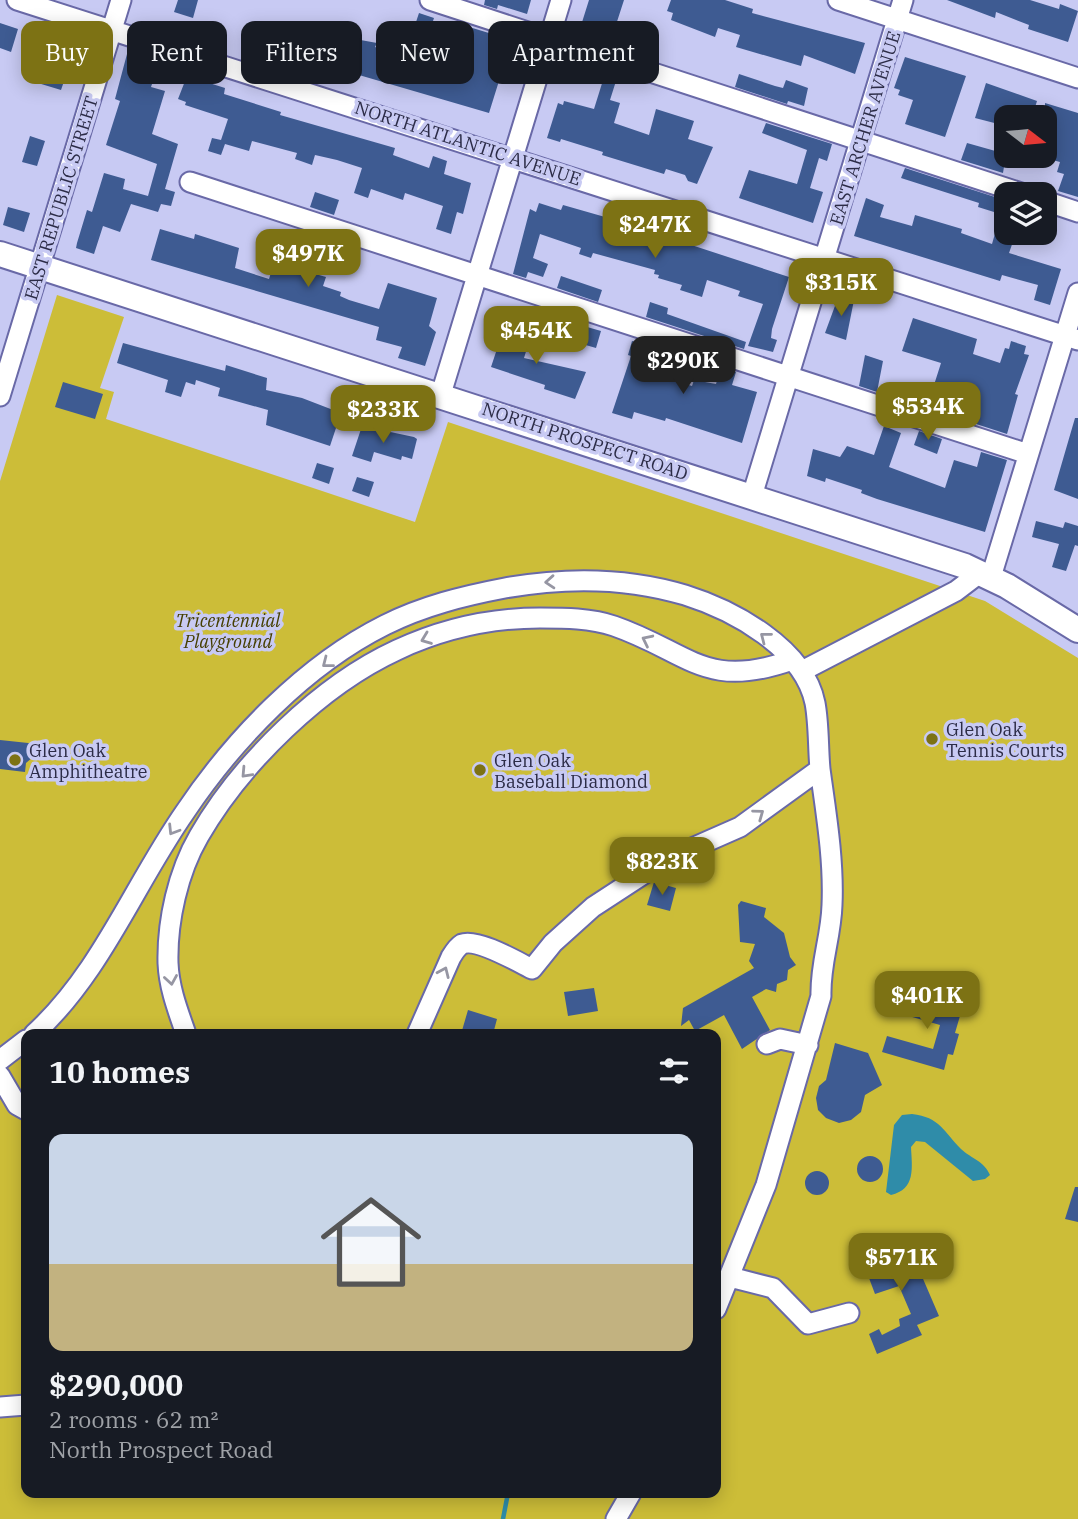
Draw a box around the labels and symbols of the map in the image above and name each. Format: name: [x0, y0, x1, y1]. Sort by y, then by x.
street label: EAST ARCHER AVENUE: [825, 28, 905, 228]
street label: EAST REPUBLIC STREET: [19, 93, 103, 303]
street label: NORTH ATLANTIC AVENUE: [352, 96, 584, 190]
north arrow: [994, 105, 1057, 168]
pin: $247K: [606, 201, 704, 260]
pin: $497K: [259, 230, 357, 289]
pin: $315K: [792, 258, 890, 318]
pin: $454K: [487, 306, 585, 366]
pin: $290K: [634, 336, 732, 396]
pin: $534K: [879, 382, 977, 442]
pin: $233K: [334, 386, 432, 445]
street label: NORTH PROSPECT ROAD: [479, 397, 691, 485]
one-way arrow: [544, 574, 555, 589]
park label: Tricentennial Playground: [176, 609, 281, 653]
one-way arrow: [421, 630, 433, 644]
one-way arrow: [760, 633, 772, 646]
one-way arrow: [642, 635, 654, 649]
one-way arrow: [322, 655, 334, 668]
place label: Glen Oak Tennis Courts: [946, 718, 1064, 762]
marker: Glen Oak Tennis Courts: [924, 731, 940, 747]
place label: Glen Oak Amphitheatre: [29, 739, 147, 783]
place label: Glen Oak Baseball Diamond: [494, 749, 648, 793]
marker: Glen Oak Amphitheatre: [7, 752, 23, 768]
marker: Glen Oak Baseball Diamond: [472, 762, 488, 778]
one-way arrow: [241, 765, 254, 778]
one-way arrow: [751, 810, 763, 822]
one-way arrow: [169, 822, 182, 835]
pin: $823K: [613, 838, 711, 897]
one-way arrow: [436, 967, 450, 979]
pin: $401K: [878, 972, 976, 1031]
one-way arrow: [163, 974, 178, 986]
pin: $571K: [852, 1234, 950, 1293]

